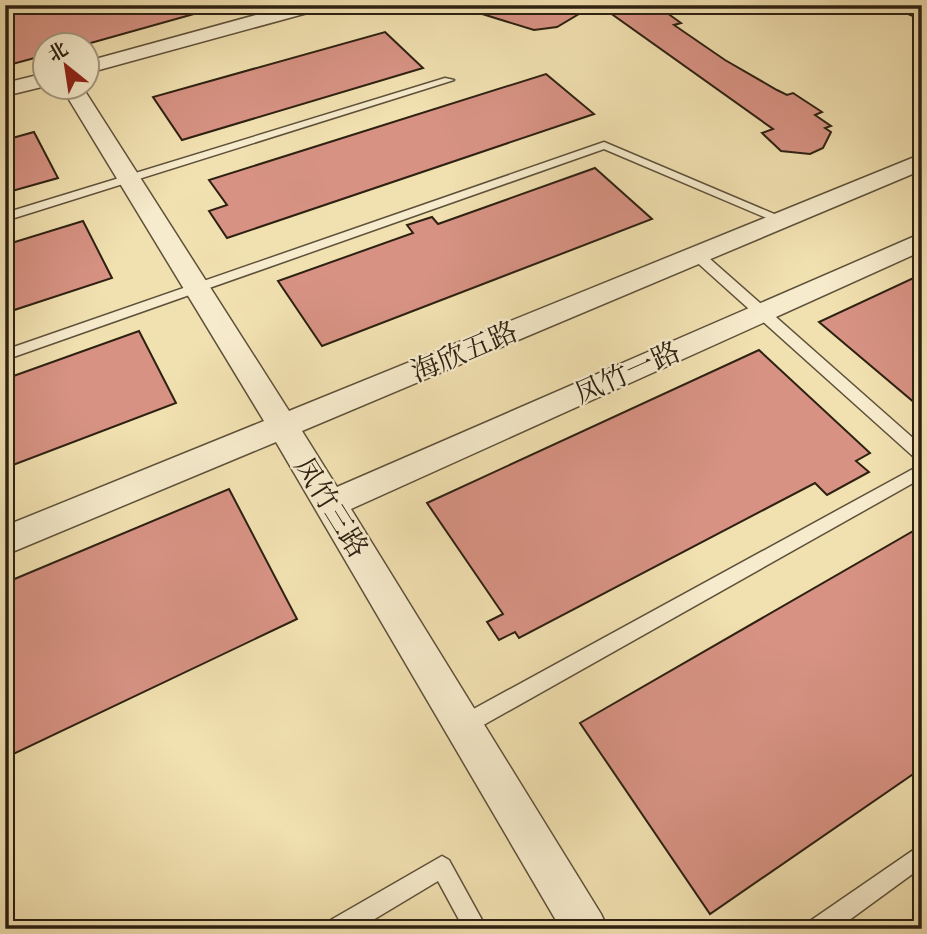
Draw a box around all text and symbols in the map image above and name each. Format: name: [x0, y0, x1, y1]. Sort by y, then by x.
north arrow: [32, 32, 102, 102]
text: 北: [44, 38, 73, 68]
street label: 海欣五路: [407, 315, 523, 391]
street label: 凤竹一路: [570, 336, 686, 413]
street label: 凤竹三路: [285, 452, 374, 565]

